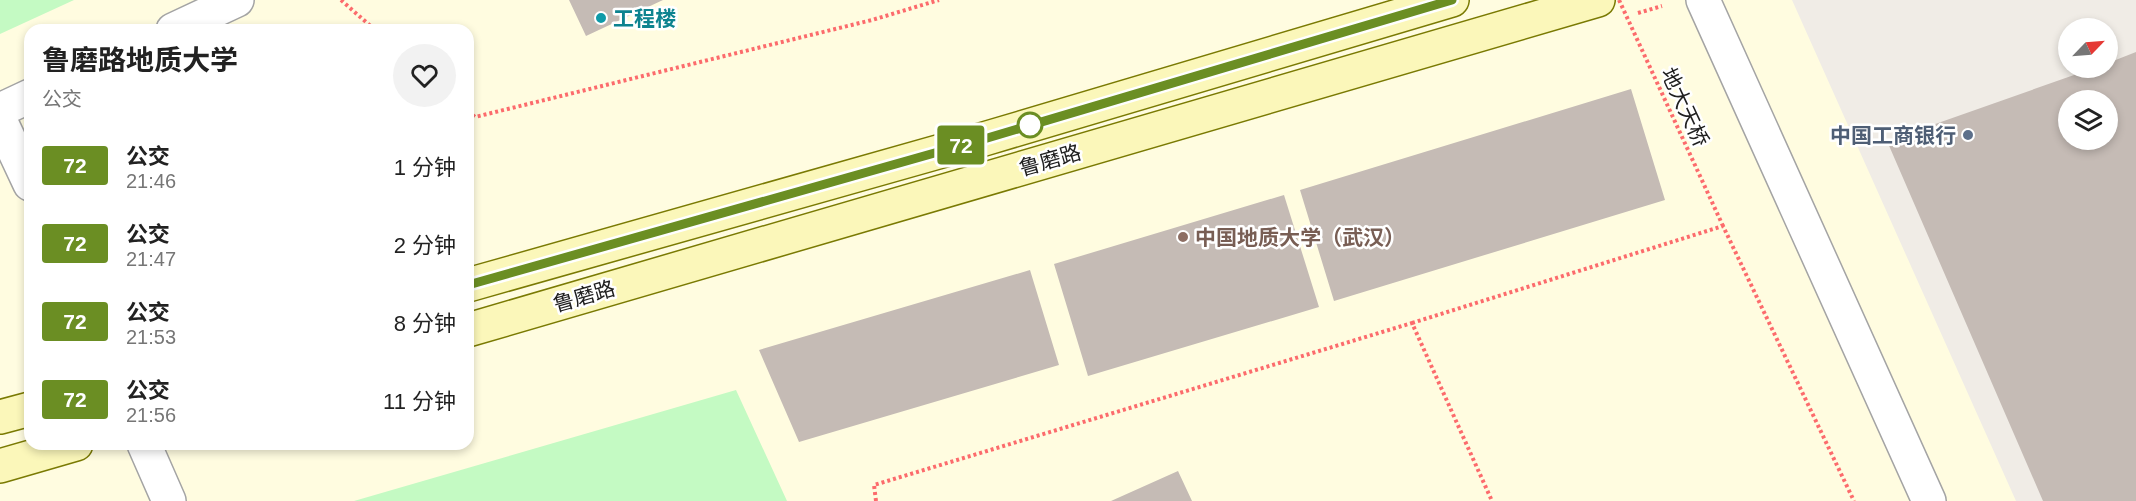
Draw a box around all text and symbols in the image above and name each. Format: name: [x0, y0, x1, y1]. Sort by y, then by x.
place label: 工程楼: [613, 7, 676, 30]
marker: 工程楼: [594, 11, 608, 25]
north arrow: [2058, 18, 2118, 78]
map controls: [2058, 18, 2118, 150]
button: heart: [393, 44, 456, 107]
text: 鲁磨路地质大学: [42, 45, 238, 76]
street label: 地大天桥: [1657, 64, 1713, 150]
text: 公交: [42, 88, 82, 110]
button: layers: [2058, 90, 2118, 150]
unlabelled marker: [1017, 112, 1043, 138]
place label: 中国工商银行: [1830, 124, 1956, 147]
line badge: 72: [934, 126, 988, 164]
marker: 中国工商银行: [1961, 128, 1975, 142]
text: 72: [949, 134, 973, 157]
street label: 鲁磨路: [1017, 140, 1083, 180]
text: 公交: [126, 144, 170, 169]
text: 72: [63, 154, 87, 177]
text: 1 分钟: [394, 155, 456, 180]
text: 21:46: [126, 170, 176, 192]
text: 公交: [126, 222, 170, 247]
place label: 中国地质大学（武汉）: [1195, 226, 1405, 249]
marker: 中国地质大学（武汉）: [1176, 230, 1190, 244]
text: 72: [63, 232, 87, 255]
text: 2 分钟: [394, 233, 456, 258]
text: 21:47: [126, 248, 176, 270]
street label: 鲁磨路: [551, 276, 617, 316]
text: 公交: [126, 300, 170, 325]
text: 72: [63, 310, 87, 333]
text: 8 分钟: [394, 311, 456, 336]
text: 21:53: [126, 326, 176, 348]
text: 公交: [126, 378, 170, 403]
text: 72: [63, 388, 87, 411]
text: 11 分钟: [383, 389, 456, 414]
text: 21:56: [126, 404, 176, 426]

